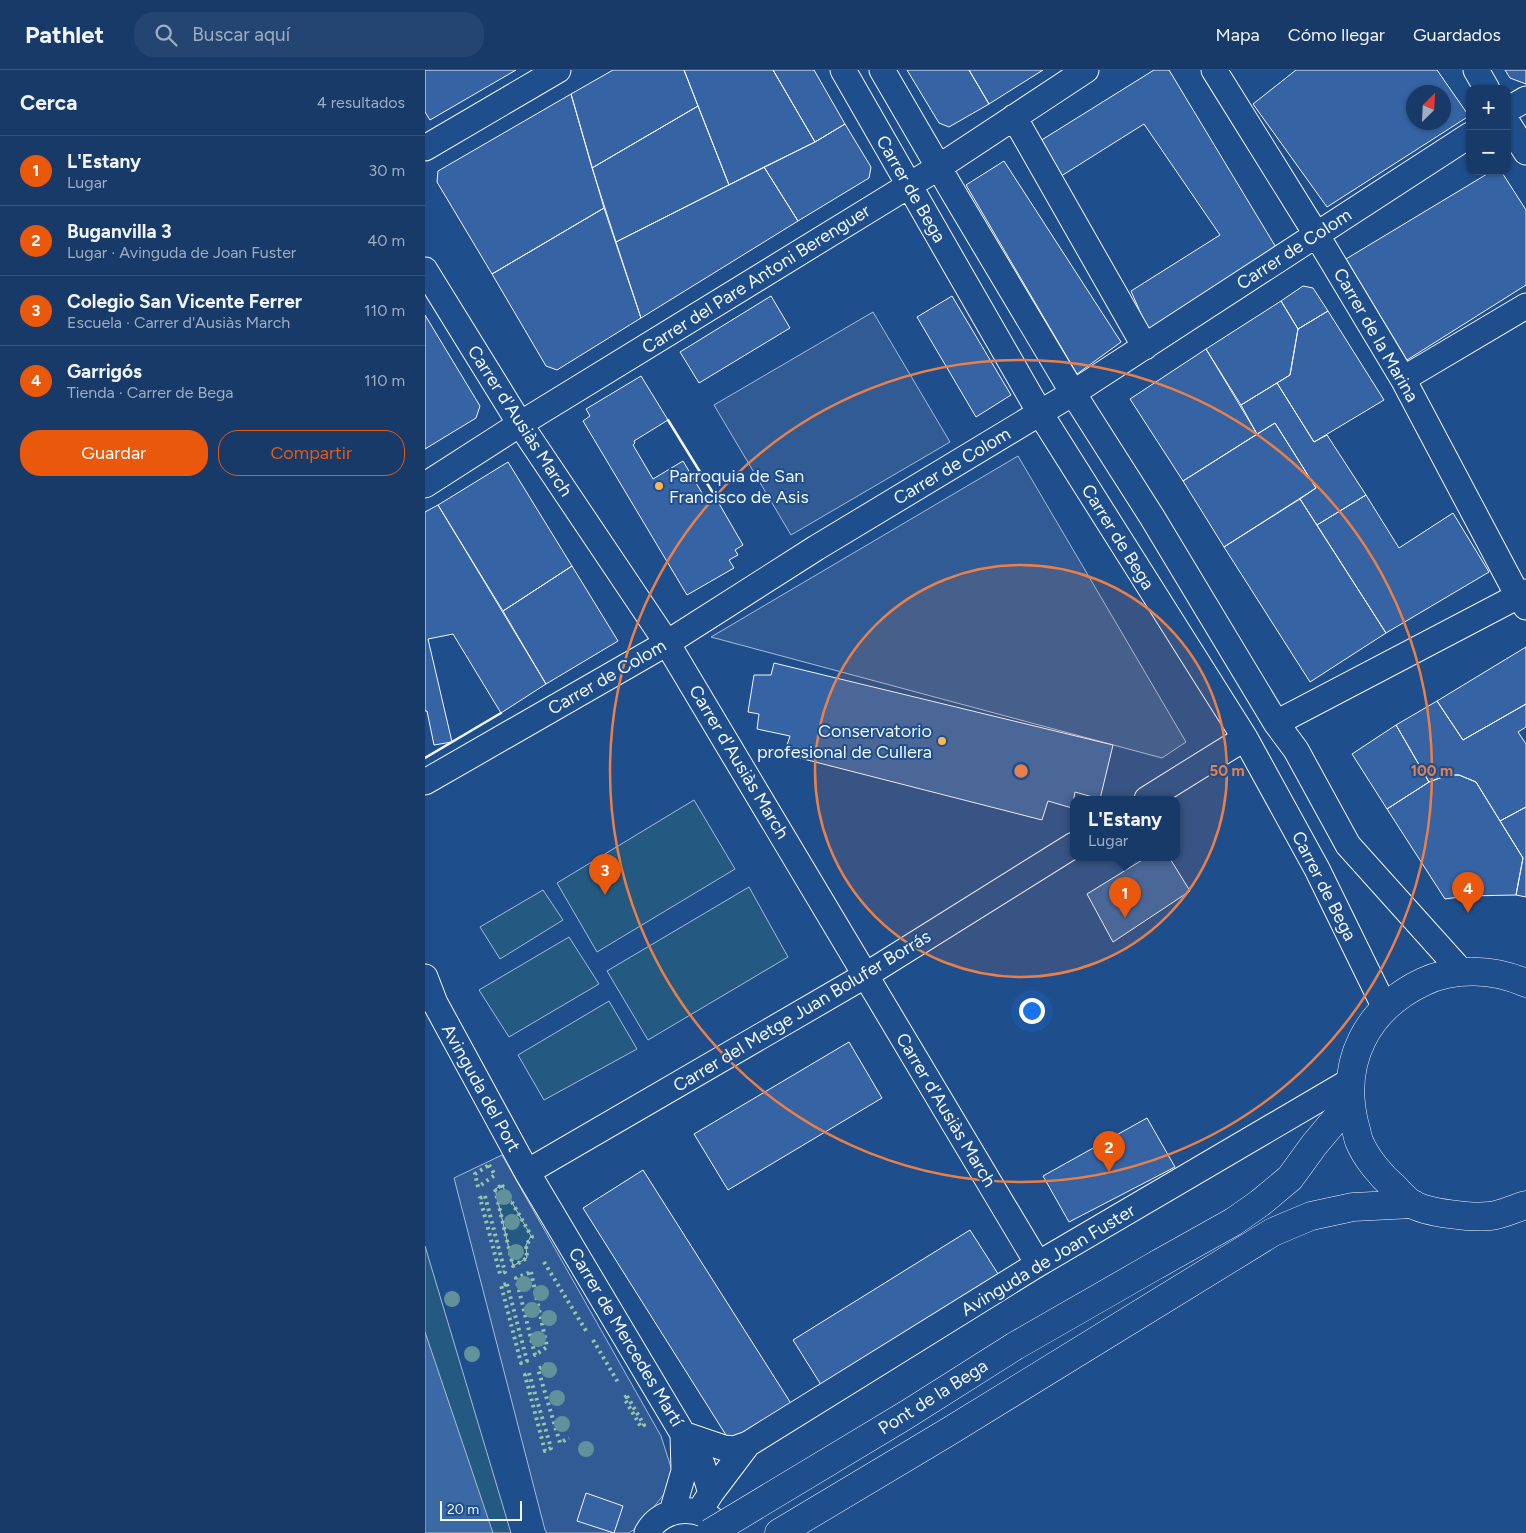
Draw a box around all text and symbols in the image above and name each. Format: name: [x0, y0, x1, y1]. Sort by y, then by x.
search box: [134, 12, 484, 57]
text: Pathlet: [25, 20, 104, 49]
icon: search: [152, 21, 180, 49]
text: Buscar aquí: [192, 23, 290, 46]
text: Mapa: [1215, 24, 1260, 46]
text: Cómo llegar: [1288, 24, 1385, 46]
text: Guardados: [1413, 24, 1501, 46]
north arrow: [1406, 85, 1451, 130]
map controls: [1466, 85, 1511, 175]
button: +: [1466, 85, 1511, 130]
text: Cerca: [20, 90, 77, 115]
text: 4 resultados: [317, 93, 405, 112]
button: −: [1466, 130, 1511, 175]
street label: Carrer de Bega: [871, 132, 951, 246]
text: L'Estany: [67, 150, 141, 173]
text: 1: [33, 161, 39, 180]
text: 30 m: [368, 161, 405, 180]
text: Lugar: [67, 173, 107, 192]
street label: Carrer del Pare Antoni Berenguer: [638, 200, 874, 358]
street label: Carrer de Colom: [1232, 204, 1356, 294]
text: Buganvilla 3: [67, 220, 172, 243]
text: 2: [31, 231, 41, 250]
text: 40 m: [367, 231, 405, 250]
text: Lugar · Avinguda de Joan Fuster: [67, 243, 296, 262]
street label: Carrer de la Marina: [1329, 264, 1423, 406]
text: Colegio San Vicente Ferrer: [67, 290, 302, 313]
text: 3: [32, 301, 40, 320]
text: 110 m: [364, 301, 405, 320]
text: Escuela · Carrer d'Ausiàs March: [67, 313, 290, 332]
street label: Carrer d'Ausiàs March: [463, 341, 577, 501]
text: Garrigós: [67, 360, 142, 383]
text: 4: [31, 371, 41, 390]
text: 110 m: [364, 371, 405, 390]
text: Tienda · Carrer de Bega: [67, 383, 233, 402]
street label: Carrer de Colom: [889, 422, 1015, 510]
button: Guardar: [20, 430, 208, 476]
button: Compartir: [218, 430, 405, 476]
place label: Parroquia de San Francisco de Asis: [669, 465, 809, 508]
marker: Parroquia de San Francisco de Asis: [653, 480, 665, 492]
street label: Carrer de Bega: [1077, 480, 1159, 594]
street label: Carrer de Colom: [544, 634, 670, 720]
street label: Carrer d'Ausiàs March: [684, 681, 794, 843]
place label: Conservatorio profesional de Cullera: [757, 720, 932, 763]
marker: Conservatorio profesional de Cullera: [936, 735, 948, 747]
centre of rings: [1012, 762, 1030, 780]
text: 50 m: [1209, 762, 1245, 780]
text: 100 m: [1411, 762, 1453, 780]
popup: [1070, 796, 1180, 861]
text: L'Estany: [1088, 808, 1162, 831]
street label: Carrer de Bega: [1287, 828, 1361, 944]
text: Lugar: [1088, 831, 1128, 850]
pin: 3: [589, 854, 621, 895]
pin: 4: [1452, 872, 1484, 913]
pin: 1: [1109, 877, 1141, 918]
street label: Carrer del Metge Juan Bolufer Borrás: [669, 925, 935, 1097]
your location: [1019, 998, 1045, 1024]
street label: Avinguda del Port: [437, 1020, 525, 1156]
street label: Carrer d'Ausiàs March: [891, 1029, 1001, 1191]
pin: 2: [1093, 1131, 1125, 1172]
street label: Avinguda de Joan Fuster: [957, 1199, 1139, 1321]
street label: Carrer de Mercedes Martí: [564, 1244, 689, 1431]
street label: Pont de la Bega: [874, 1355, 992, 1439]
scale bar: [440, 1498, 523, 1521]
text: 20 m: [447, 1501, 479, 1518]

